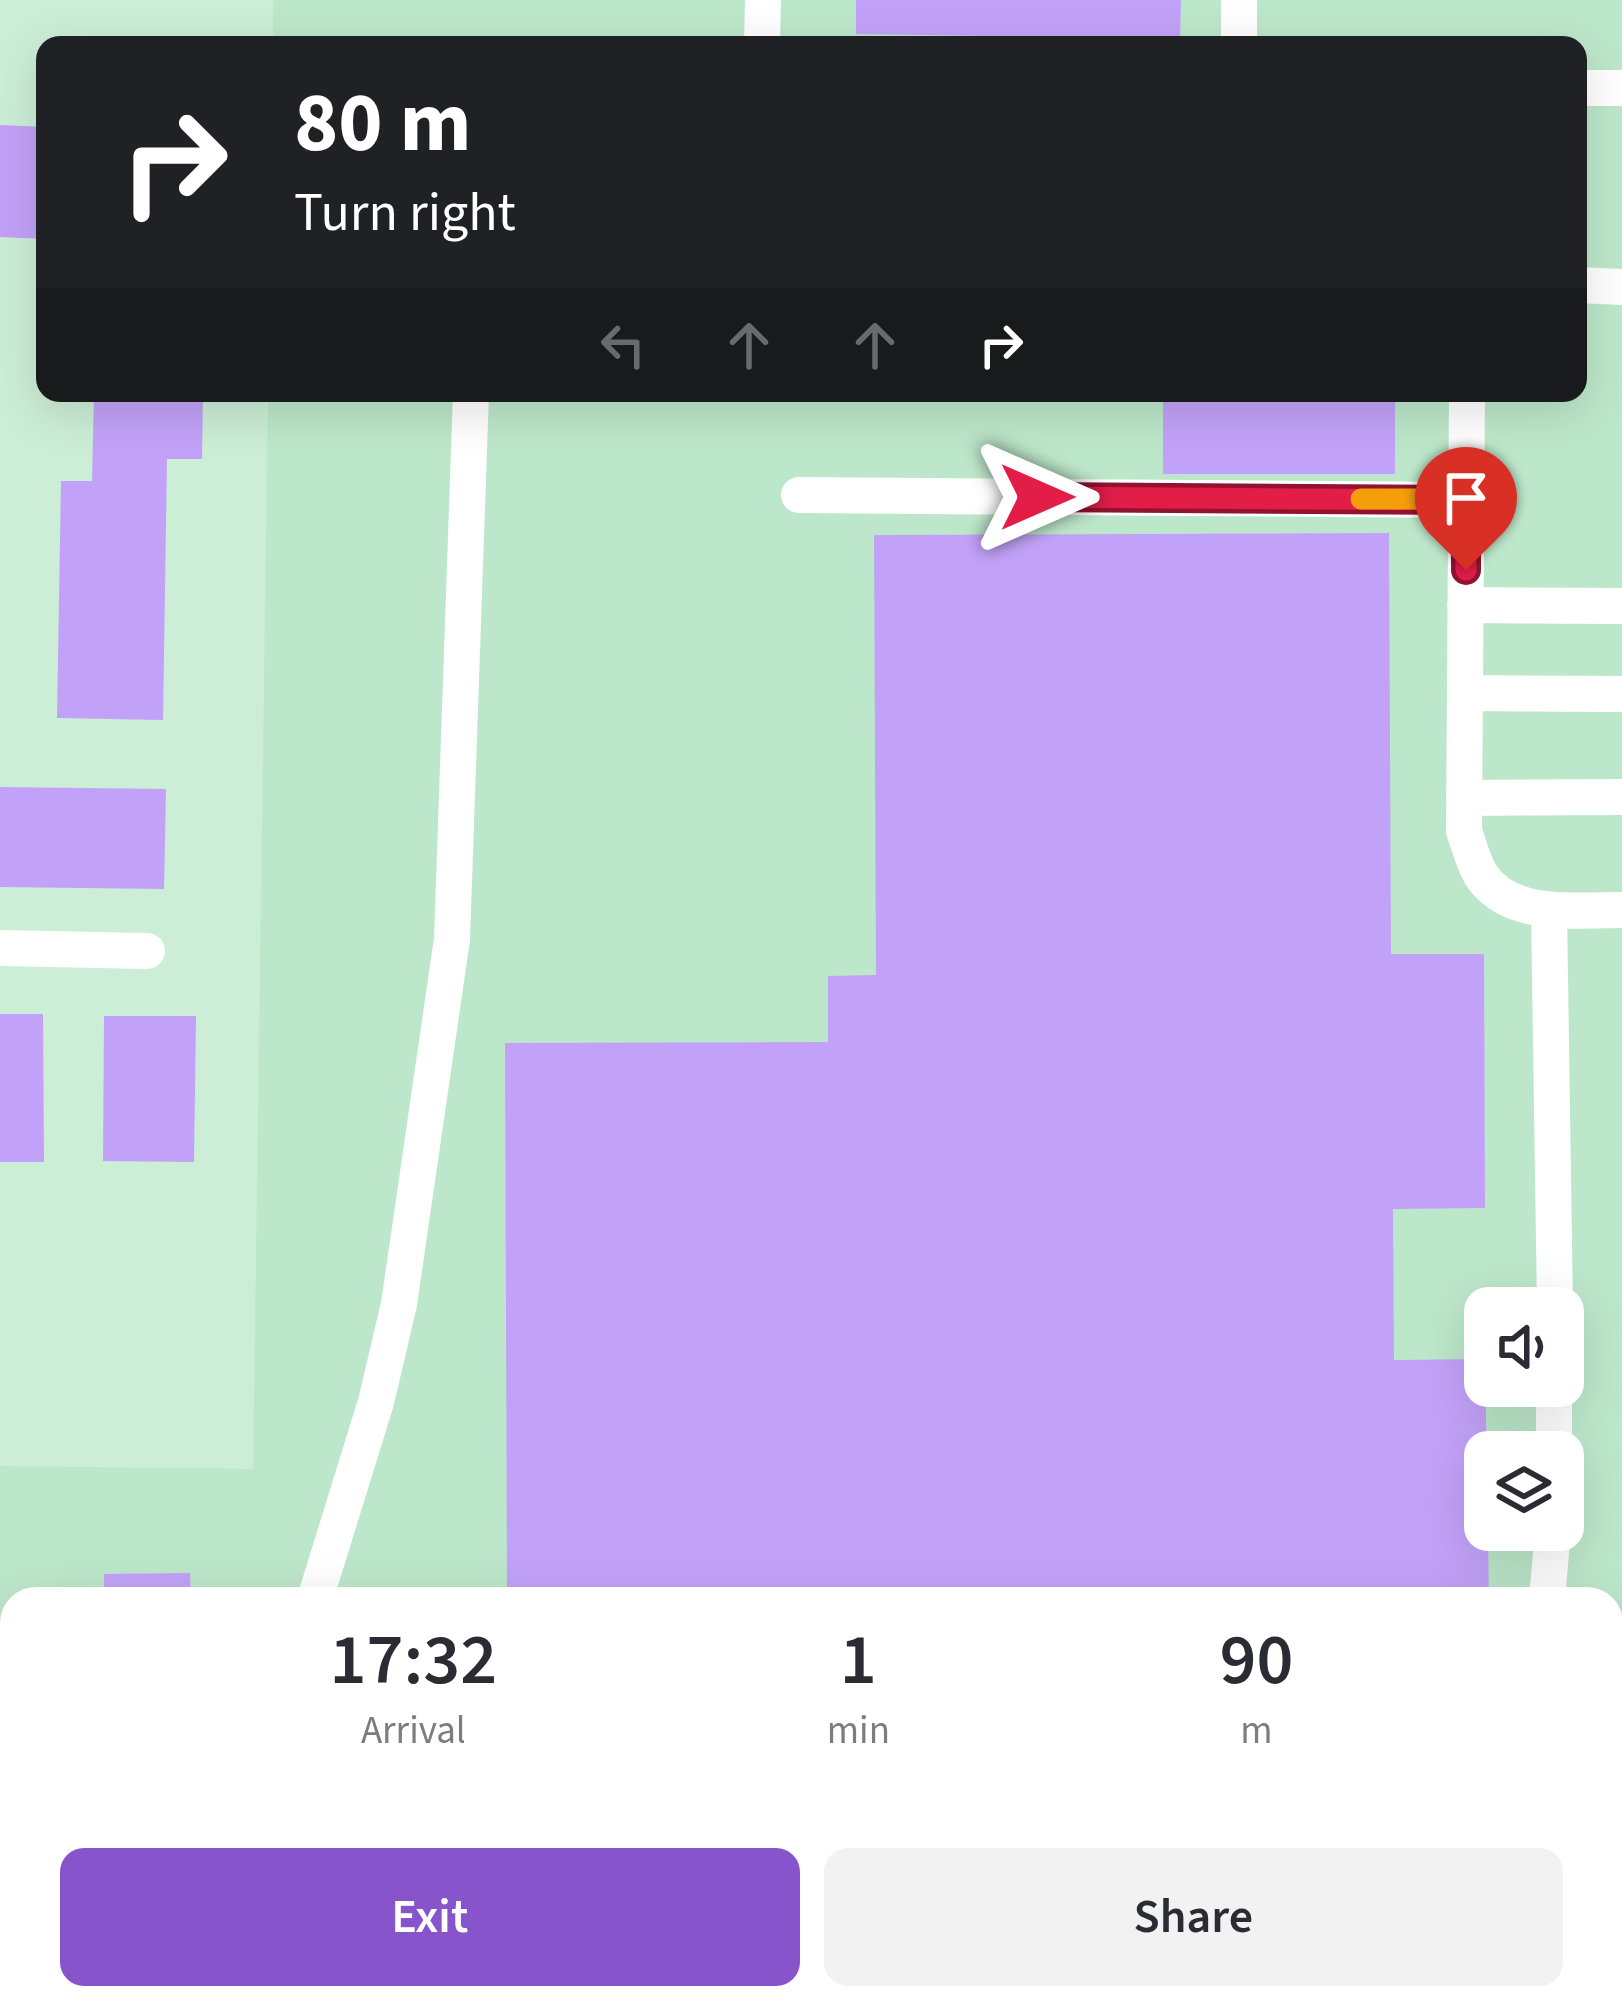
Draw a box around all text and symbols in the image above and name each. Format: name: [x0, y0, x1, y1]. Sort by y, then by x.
text: 80 m: [294, 64, 472, 184]
icon: right: [96, 84, 252, 240]
text: Turn right: [294, 175, 516, 252]
icon: left: [590, 312, 656, 378]
icon: ahead: [716, 312, 782, 378]
icon: ahead: [842, 312, 908, 378]
icon: right: [968, 312, 1034, 378]
position arrow: [974, 434, 1100, 560]
pin: [1415, 447, 1517, 570]
icon: arrive: [1433, 465, 1499, 531]
map controls: [1464, 1287, 1584, 1551]
button: sound: [1464, 1287, 1584, 1407]
button: layers: [1464, 1431, 1584, 1551]
text: 17:32: [330, 1609, 497, 1712]
text: 1: [840, 1609, 877, 1712]
text: 90: [1220, 1609, 1293, 1712]
text: Arrival: [361, 1703, 466, 1759]
text: min: [827, 1703, 890, 1759]
text: m: [1240, 1703, 1273, 1759]
button: Exit: [60, 1848, 800, 1986]
button: Share: [824, 1848, 1563, 1986]

